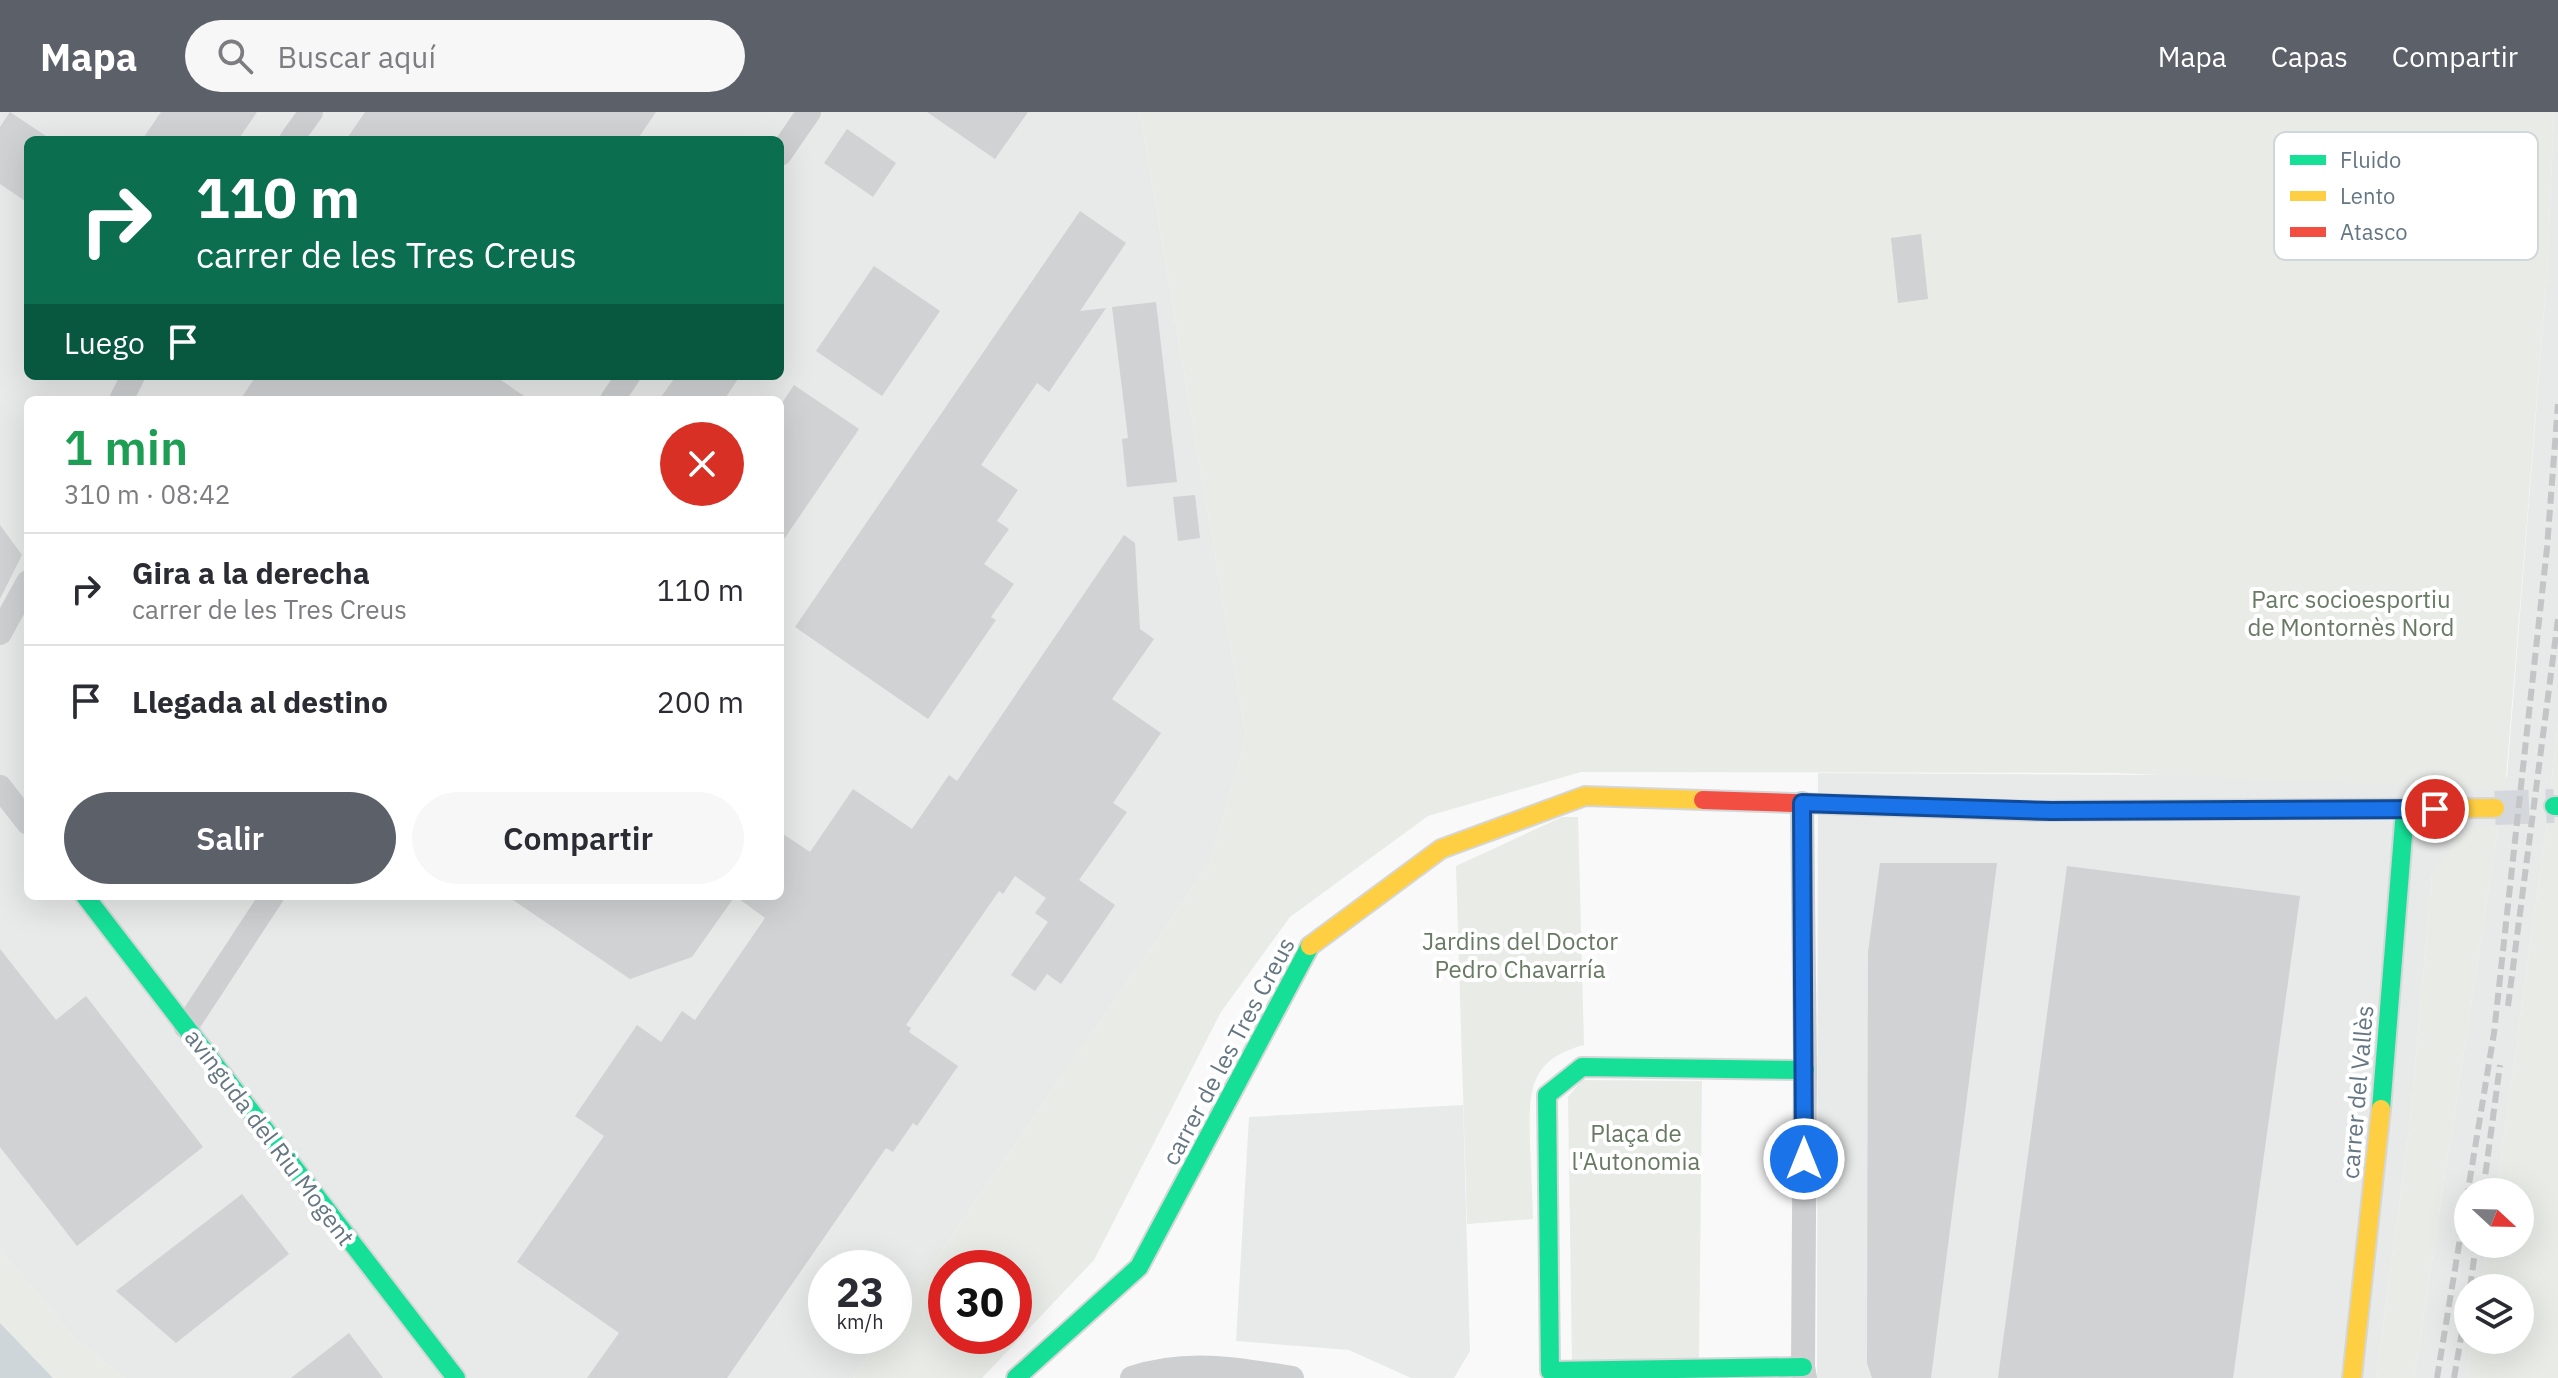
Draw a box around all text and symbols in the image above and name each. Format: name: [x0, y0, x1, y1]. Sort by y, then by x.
search box: [185, 20, 745, 92]
text: Mapa: [40, 32, 137, 81]
icon: search: [213, 34, 257, 78]
text: Buscar aquí: [277, 37, 436, 76]
text: Mapa: [2158, 38, 2227, 75]
text: Capas: [2271, 38, 2348, 75]
text: Compartir: [2392, 38, 2518, 75]
legend: [2274, 132, 2538, 260]
text: Fluido: [2340, 145, 2401, 174]
text: 110 m: [196, 161, 360, 233]
icon: right: [64, 168, 168, 272]
text: Lento: [2340, 181, 2395, 210]
text: Atasco: [2340, 217, 2407, 246]
text: carrer de les Tres Creus: [196, 231, 577, 278]
icon: arrive: [161, 320, 205, 364]
text: Luego: [64, 323, 145, 362]
text: 1 min: [64, 416, 188, 478]
button: close: [660, 422, 744, 506]
text: 310 m · 08:42: [64, 477, 230, 511]
text: Gira a la derecha: [132, 553, 370, 592]
icon: right: [64, 567, 108, 611]
text: 110 m: [657, 570, 744, 609]
park label: Parc socioesportiu de Montornès Nord: [2247, 583, 2455, 643]
text: carrer de les Tres Creus: [132, 592, 407, 626]
icon: arrive: [64, 679, 108, 723]
text: Llegada al destino: [132, 682, 388, 721]
text: 200 m: [657, 682, 744, 721]
pin: [2401, 775, 2469, 843]
icon: arrive: [2413, 787, 2457, 831]
button: Salir: [64, 792, 396, 884]
button: Compartir: [412, 792, 744, 884]
park label: Jardins del Doctor Pedro Chavarría: [1422, 925, 1618, 985]
street label: carrer de les Tres Creus: [1154, 931, 1302, 1171]
street label: carrer del Vallès: [2333, 1004, 2381, 1180]
street label: avinguda del Riu Mogent: [178, 1022, 362, 1252]
park label: Plaça de l'Autonomia: [1572, 1117, 1701, 1177]
position arrow: [1762, 1117, 1846, 1201]
north arrow: [2454, 1178, 2534, 1258]
map controls: [2454, 1178, 2534, 1354]
speed limit sign: 30: [928, 1250, 1032, 1354]
text: 23: [836, 1266, 884, 1318]
button: layers: [2454, 1274, 2534, 1354]
text: km/h: [836, 1308, 884, 1335]

